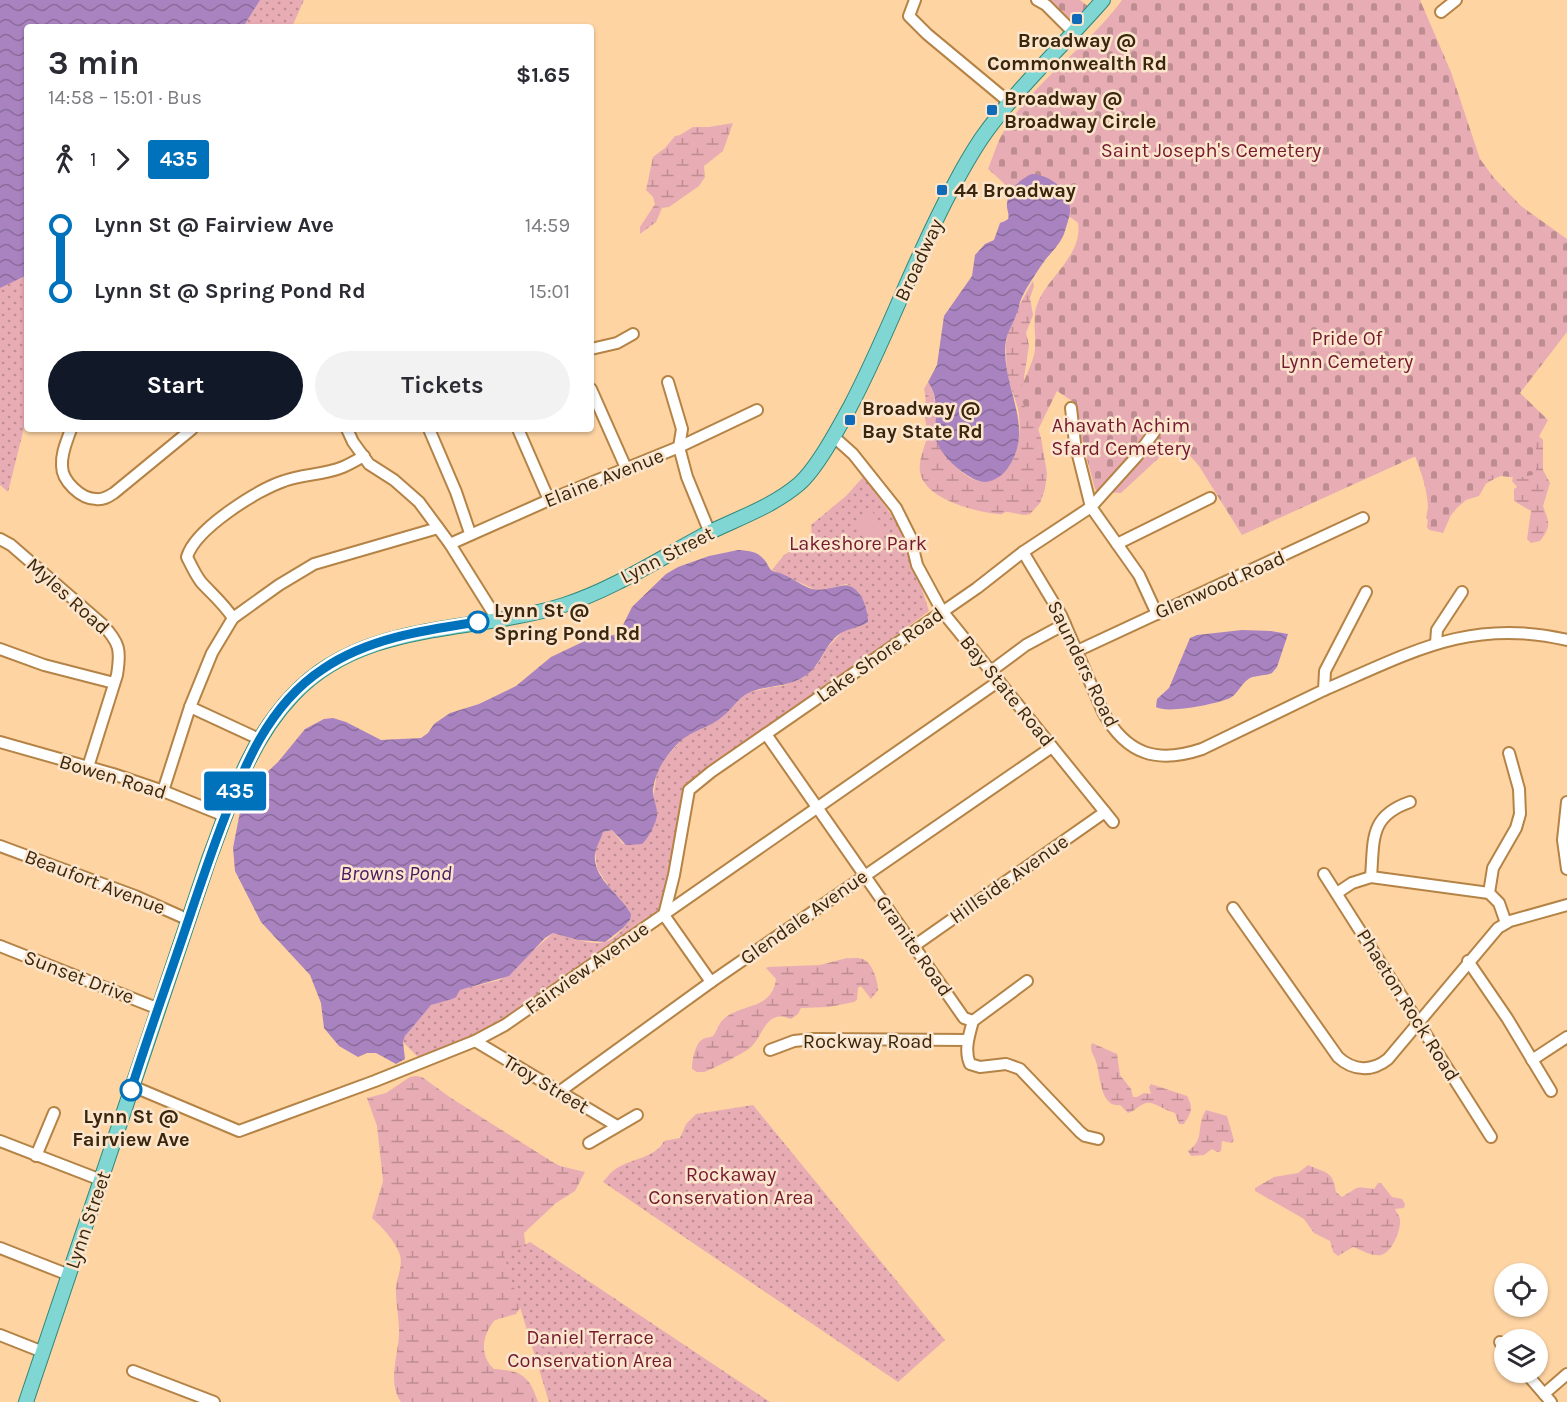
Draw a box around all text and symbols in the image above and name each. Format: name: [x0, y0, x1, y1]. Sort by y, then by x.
marker: Broadway @ Commonwealth Rd: [1070, 12, 1084, 26]
place label: Broadway @ Commonwealth Rd: [987, 29, 1167, 75]
text: 3 min: [48, 44, 140, 82]
text: $1.65: [516, 62, 570, 88]
text: 14:58 – 15:01 · Bus: [48, 86, 202, 109]
place label: Broadway @ Broadway Circle: [1004, 87, 1156, 133]
marker: Broadway @ Broadway Circle: [985, 103, 999, 117]
park label: Saint Joseph's Cemetery: [1101, 139, 1321, 162]
icon: walk: [48, 143, 81, 176]
icon: forward: [106, 143, 139, 176]
text: 435: [160, 147, 197, 171]
text: 1: [90, 148, 97, 171]
place label: 44 Broadway: [954, 179, 1076, 202]
marker: 44 Broadway: [935, 183, 949, 197]
text: Lynn St @ Fairview Ave: [94, 212, 334, 238]
text: 14:59: [525, 214, 570, 237]
street label: Broadway: [890, 215, 948, 305]
text: Lynn St @ Spring Pond Rd: [94, 278, 366, 304]
text: 15:01: [529, 280, 570, 303]
park label: Pride Of Lynn Cemetery: [1281, 327, 1413, 373]
button: Start: [48, 351, 303, 420]
button: Tickets: [315, 351, 570, 420]
place label: Broadway @ Bay State Rd: [862, 397, 983, 443]
marker: Broadway @ Bay State Rd: [843, 413, 857, 427]
park label: Ahavath Achim Sfard Cemetery: [1051, 414, 1191, 460]
street label: Elaine Avenue: [541, 444, 667, 512]
street label: Lynn Street: [616, 521, 718, 588]
park label: Lakeshore Park: [789, 532, 927, 555]
street label: Glenwood Road: [1151, 546, 1289, 624]
street label: Myles Road: [22, 553, 114, 639]
street label: Saunders Road: [1042, 597, 1124, 731]
place label: Lynn St @ Spring Pond Rd: [494, 599, 640, 645]
street label: Lake Shore Road: [812, 603, 948, 707]
marker: Lynn St @ Spring Pond Rd: [467, 611, 489, 633]
street label: Bay State Road: [955, 631, 1059, 751]
street label: Bowen Road: [57, 750, 169, 804]
line badge: 435: [200, 772, 270, 810]
text: 435: [216, 779, 254, 803]
street label: Hillside Avenue: [945, 830, 1073, 928]
street label: Beaufort Avenue: [21, 845, 169, 919]
water label: Browns Pond: [340, 861, 452, 885]
street label: Glendale Avenue: [736, 865, 872, 969]
street label: Granite Road: [871, 891, 957, 1001]
street label: Fairview Avenue: [521, 917, 653, 1019]
street label: Phaeton Rock Road: [1352, 925, 1464, 1085]
street label: Sunset Drive: [21, 945, 137, 1009]
street label: Rockway Road: [803, 1030, 933, 1053]
street label: Troy Street: [499, 1050, 593, 1119]
marker: Lynn St @ Fairview Ave: [120, 1079, 142, 1101]
place label: Lynn St @ Fairview Ave: [72, 1105, 190, 1151]
park label: Rockaway Conservation Area: [648, 1163, 814, 1209]
street label: Lynn Street: [61, 1168, 116, 1272]
map controls: [1494, 1263, 1548, 1383]
button: locate: [1494, 1263, 1548, 1317]
park label: Daniel Terrace Conservation Area: [507, 1326, 673, 1372]
button: layers: [1494, 1329, 1548, 1383]

